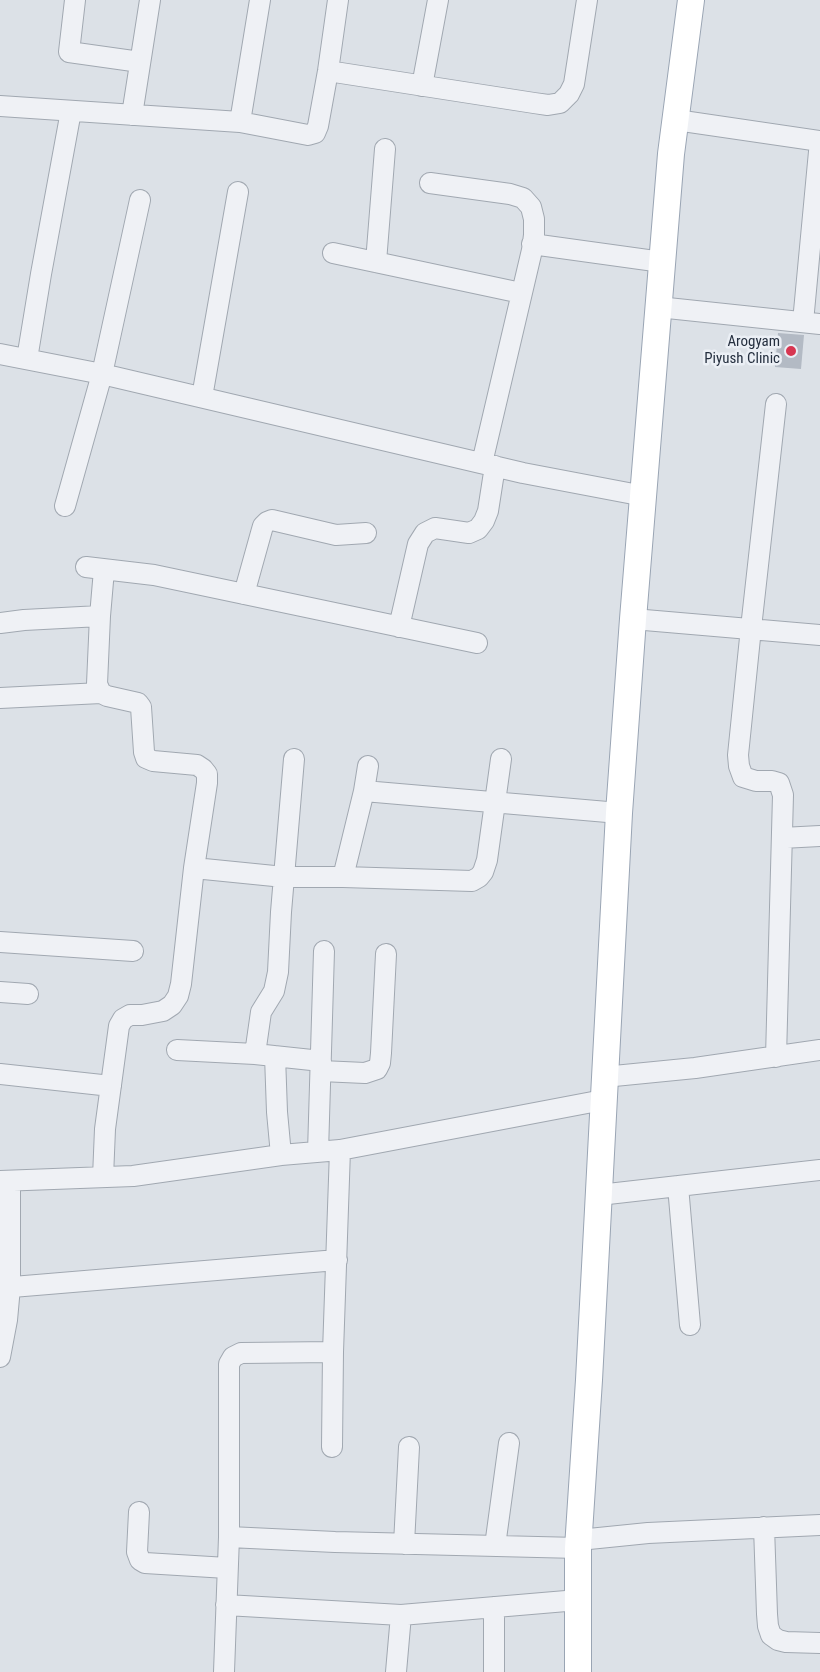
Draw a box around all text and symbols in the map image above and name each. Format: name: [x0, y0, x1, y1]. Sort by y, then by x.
place label: Arogyam Piyush Clinic: [704, 333, 780, 368]
marker: Arogyam Piyush Clinic: [784, 344, 798, 358]

